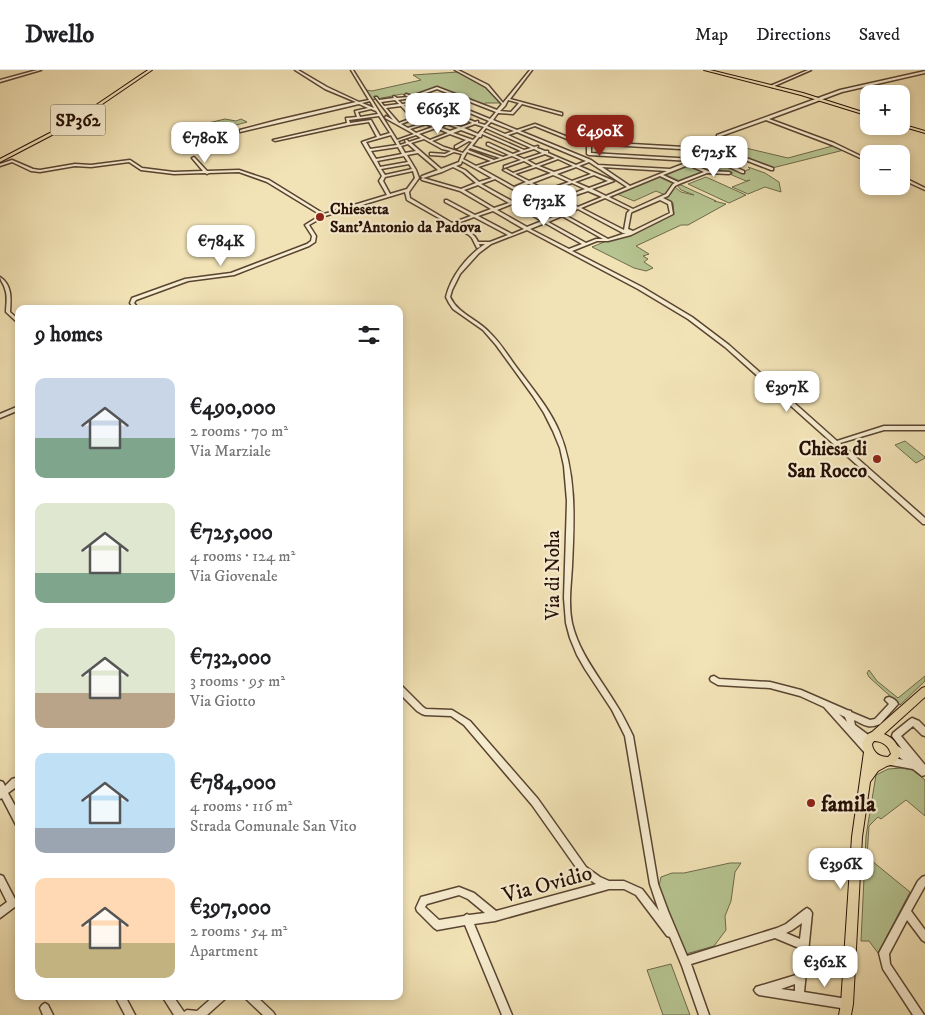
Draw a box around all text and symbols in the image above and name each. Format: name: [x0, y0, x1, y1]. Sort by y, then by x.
text: Dwello: [25, 20, 94, 50]
text: Map: [695, 24, 728, 46]
text: Directions: [756, 24, 831, 46]
text: Saved: [859, 24, 900, 46]
map controls: [860, 85, 910, 195]
button: +: [860, 85, 910, 135]
pin: €663K: [403, 92, 473, 135]
text: €663K: [416, 99, 460, 119]
road number: SP362: [50, 104, 106, 136]
pin: €490K: [565, 114, 635, 157]
text: €490K: [577, 121, 623, 141]
pin: €780K: [170, 122, 240, 164]
text: €780K: [182, 128, 228, 148]
pin: €725K: [679, 136, 749, 178]
text: €725K: [692, 142, 736, 162]
button: −: [860, 145, 910, 195]
pin: €732K: [509, 184, 579, 227]
text: €732K: [523, 191, 565, 211]
place label: Chiesetta Sant'Antonio da Padova: [330, 199, 482, 237]
marker: Chiesetta Sant'Antonio da Padova: [314, 211, 326, 223]
pin: €784K: [186, 224, 256, 267]
text: €784K: [198, 231, 244, 251]
icon: filters: [355, 321, 383, 349]
text: 9 homes: [35, 322, 103, 348]
pin: €397K: [752, 370, 822, 413]
text: €397K: [766, 377, 809, 397]
text: €490,000: [190, 395, 276, 421]
icon: home: [75, 398, 135, 458]
text: 2 rooms · 70 m²: [190, 421, 288, 441]
place label: Chiesa di San Rocco: [788, 438, 867, 483]
text: Via Marziale: [190, 441, 271, 461]
marker: Chiesa di San Rocco: [871, 453, 883, 465]
text: €725,000: [190, 520, 273, 546]
icon: home: [75, 523, 135, 583]
street label: Via di Noha: [542, 530, 565, 621]
text: 4 rooms · 124 m²: [190, 546, 295, 566]
text: Via Giovenale: [190, 566, 278, 586]
text: €732,000: [190, 645, 271, 671]
icon: home: [75, 648, 135, 708]
text: 3 rooms · 95 m²: [190, 671, 285, 691]
text: Via Giotto: [190, 691, 255, 711]
text: €784,000: [190, 770, 276, 796]
icon: home: [75, 773, 135, 833]
place label: famila: [820, 791, 876, 818]
text: 4 rooms · 116 m²: [190, 796, 292, 816]
marker: famila: [805, 797, 817, 809]
text: Strada Comunale San Vito: [190, 816, 356, 836]
pin: €396K: [806, 848, 876, 890]
text: €396K: [820, 854, 862, 874]
street label: Via Ovidio: [499, 860, 595, 910]
text: €397,000: [190, 895, 271, 921]
icon: home: [75, 898, 135, 958]
text: 2 rooms · 54 m²: [190, 921, 287, 941]
text: Apartment: [190, 941, 258, 961]
pin: €362K: [790, 946, 860, 988]
text: €362K: [804, 952, 846, 972]

